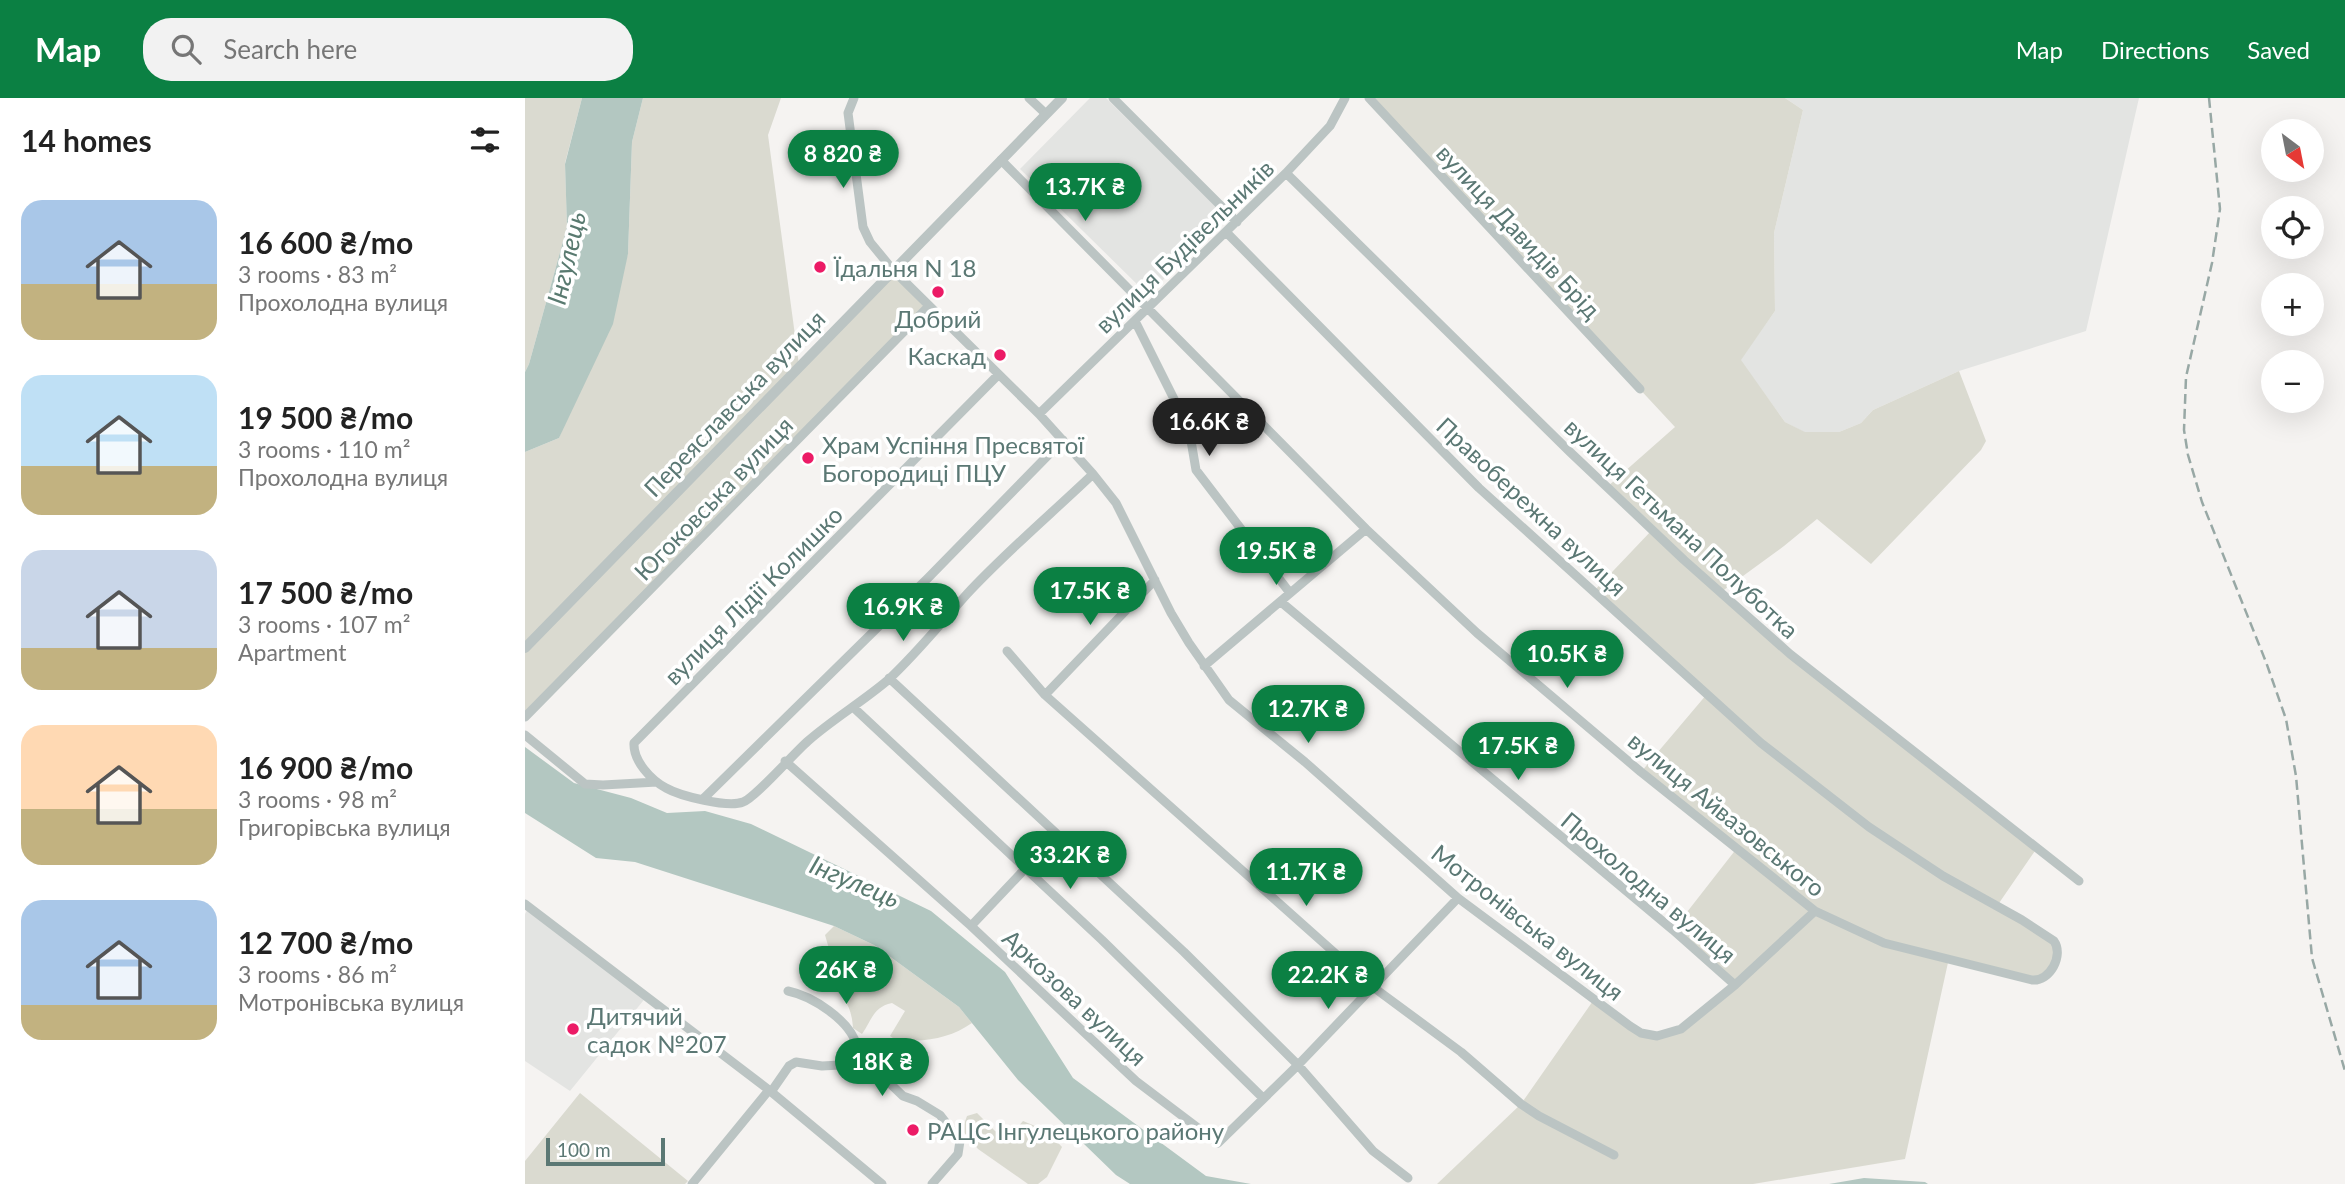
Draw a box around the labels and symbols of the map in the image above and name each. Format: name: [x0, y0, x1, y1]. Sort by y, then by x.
north arrow: [2261, 119, 2324, 182]
pin: 8 820 ₴: [778, 130, 908, 190]
street label: вулиця Давидів Брід: [1431, 138, 1607, 324]
street label: вулиця Будівельників: [1089, 153, 1279, 339]
pin: 13.7K ₴: [1020, 164, 1150, 223]
water label: Інгулець: [540, 208, 592, 308]
place label: Їдальня N 18: [833, 253, 977, 282]
marker: Їдальня N 18: [812, 259, 828, 275]
marker: Добрий: [930, 284, 946, 300]
street label: Переяславська вулиця: [638, 304, 830, 502]
place label: Добрий: [895, 304, 981, 333]
place label: Каскад: [908, 341, 986, 370]
marker: Каскад: [992, 347, 1008, 363]
pin: 16.6K ₴: [1144, 398, 1274, 458]
street label: Югоковська вулиця: [628, 410, 798, 586]
street label: Правобережна вулиця: [1431, 411, 1633, 601]
street label: вулиця Гетьмана Полуботка: [1559, 412, 1805, 644]
place label: Храм Успіння Пресвятої Богородиці ПЦУ: [822, 430, 1085, 487]
marker: Храм Успіння Пресвятої Богородиці ПЦУ: [800, 450, 816, 466]
street label: вулиця Лідії Колишко: [658, 500, 848, 690]
pin: 19.5K ₴: [1211, 528, 1341, 587]
pin: 17.5K ₴: [1025, 568, 1155, 627]
pin: 16.9K ₴: [838, 584, 968, 643]
pin: 10.5K ₴: [1502, 630, 1632, 690]
pin: 12.7K ₴: [1243, 686, 1373, 745]
pin: 17.5K ₴: [1453, 722, 1583, 782]
street label: вулиця Айвазовського: [1623, 726, 1831, 902]
street label: Прохолодна вулиця: [1556, 805, 1742, 969]
pin: 33.2K ₴: [1005, 832, 1135, 891]
street label: Мотронівська вулиця: [1426, 838, 1630, 1006]
water label: Інгулець: [805, 848, 905, 914]
pin: 11.7K ₴: [1241, 848, 1371, 908]
street label: Аркозова вулиця: [997, 923, 1153, 1071]
pin: 26K ₴: [797, 946, 895, 1006]
pin: 22.2K ₴: [1263, 951, 1393, 1011]
place label: Дитячий садок №207: [587, 1001, 727, 1058]
marker: Дитячий садок №207: [565, 1021, 581, 1037]
pin: 18K ₴: [833, 1038, 931, 1098]
place label: РАЦС Інгулецького району: [927, 1116, 1225, 1145]
marker: РАЦС Інгулецького району: [905, 1122, 921, 1138]
scale bar: [546, 1135, 665, 1167]

